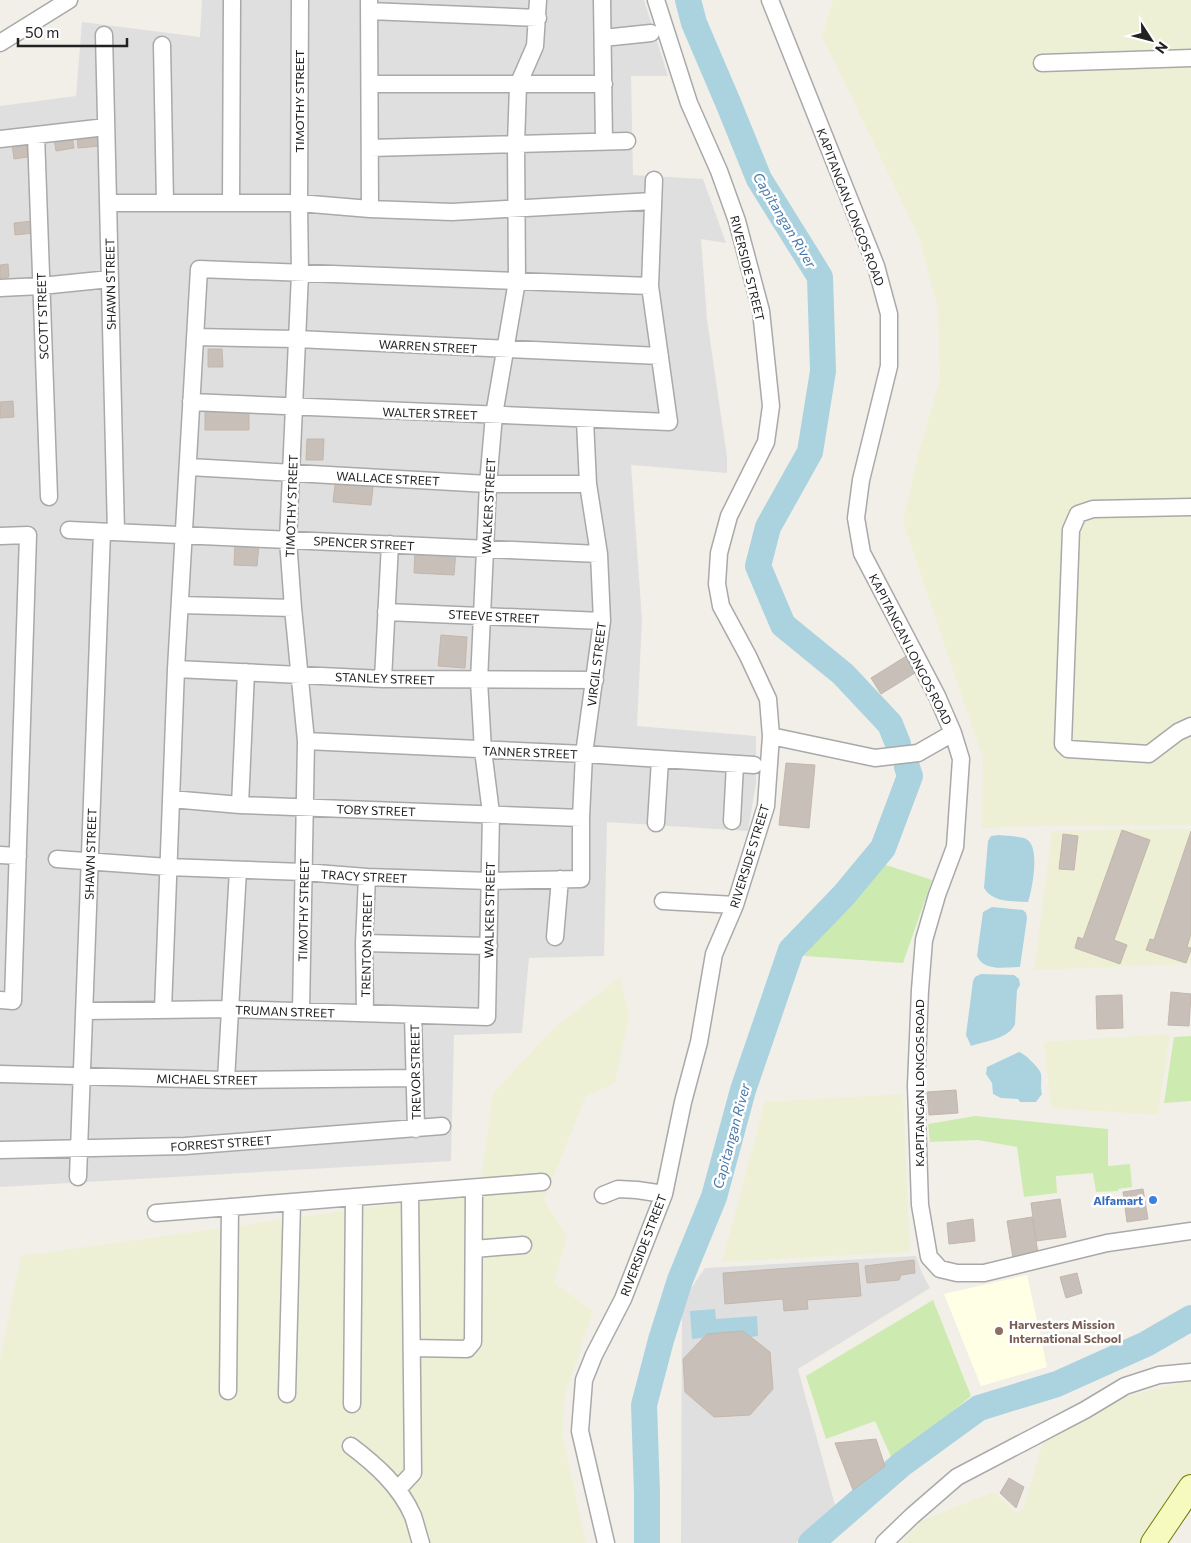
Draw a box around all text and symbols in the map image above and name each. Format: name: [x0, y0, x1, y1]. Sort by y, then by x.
scale bar: [18, 15, 126, 47]
north arrow: [1126, 15, 1176, 65]
text: 50 m: [25, 23, 59, 41]
text: N: [1152, 39, 1172, 57]
street label: TIMOTHY STREET: [292, 49, 306, 153]
street label: KAPITANGAN LONGOS ROAD: [814, 126, 888, 288]
water label: Capitangan River: [750, 169, 820, 271]
street label: RIVERSIDE STREET: [728, 214, 768, 322]
street label: SHAWN STREET: [102, 238, 118, 330]
street label: SCOTT STREET: [33, 272, 51, 360]
street label: WARREN STREET: [378, 336, 478, 356]
street label: WALTER STREET: [382, 404, 478, 422]
street label: TIMOTHY STREET: [282, 454, 300, 558]
street label: WALKER STREET: [478, 457, 498, 555]
street label: WALLACE STREET: [336, 468, 440, 488]
street label: SPENCER STREET: [313, 533, 415, 553]
street label: KAPITANGAN LONGOS ROAD: [867, 571, 955, 727]
street label: STEEVE STREET: [448, 607, 540, 625]
street label: VIRGIL STREET: [584, 621, 608, 707]
street label: STANLEY STREET: [335, 669, 435, 687]
street label: TANNER STREET: [482, 743, 578, 761]
street label: TOBY STREET: [336, 802, 416, 818]
street label: RIVERSIDE STREET: [727, 802, 772, 910]
street label: SHAWN STREET: [81, 808, 99, 900]
street label: TIMOTHY STREET: [295, 858, 311, 962]
street label: WALKER STREET: [481, 861, 497, 958]
street label: TRACY STREET: [320, 867, 408, 885]
street label: TRENTON STREET: [358, 892, 374, 998]
street label: KAPITANGAN LONGOS ROAD: [912, 999, 926, 1167]
street label: TRUMAN STREET: [235, 1002, 335, 1020]
street label: TREVOR STREET: [407, 1024, 423, 1120]
street label: MICHAEL STREET: [156, 1071, 258, 1087]
water label: Capitangan River: [709, 1081, 753, 1191]
street label: FORREST STREET: [170, 1132, 272, 1154]
street label: RIVERSIDE STREET: [617, 1192, 669, 1298]
place label: Alfamart: [1093, 1193, 1143, 1207]
marker: Alfamart: [1147, 1194, 1159, 1206]
place label: Harvesters Mission International School: [1009, 1317, 1121, 1345]
marker: Harvesters Mission International School: [993, 1325, 1005, 1337]

